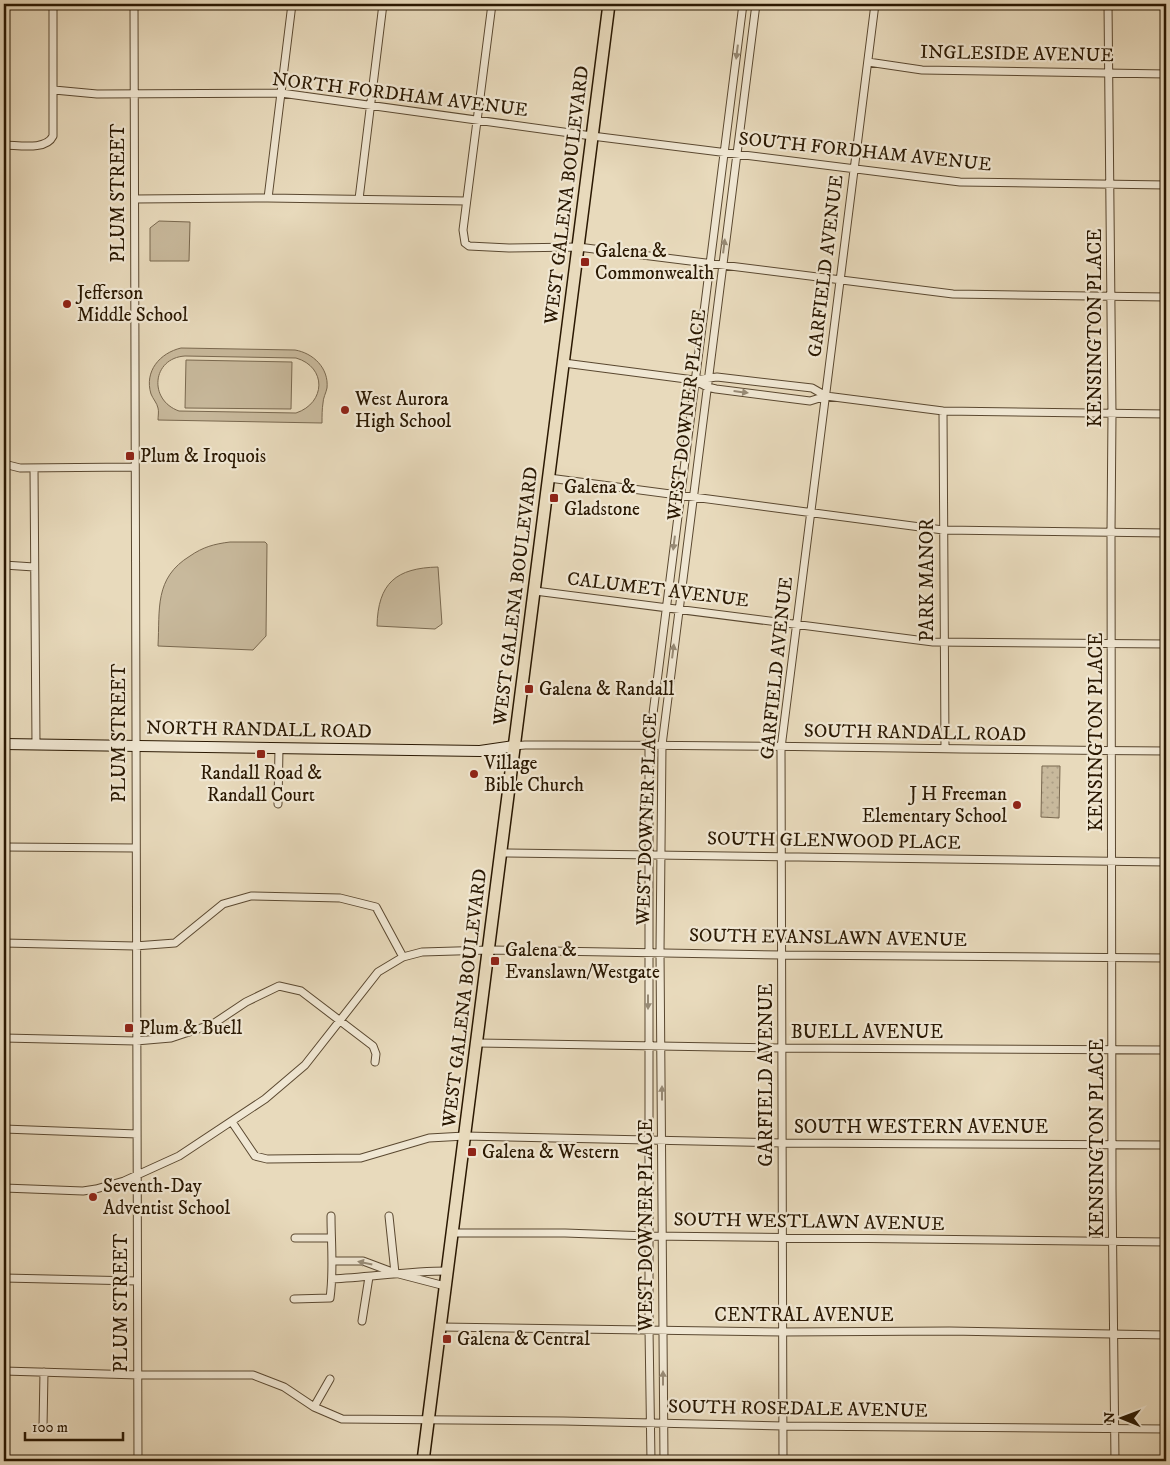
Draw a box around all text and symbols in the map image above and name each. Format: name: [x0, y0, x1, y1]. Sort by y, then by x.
street label: INGLESIDE AVENUE: [920, 41, 1114, 67]
one-way arrow: [733, 44, 741, 60]
street label: WEST GALENA BOULEVARD: [540, 64, 594, 327]
street label: NORTH FORDHAM AVENUE: [271, 68, 529, 122]
street label: PLUM STREET: [107, 123, 130, 262]
street label: SOUTH FORDHAM AVENUE: [737, 127, 993, 177]
street label: GARFIELD AVENUE: [803, 173, 849, 359]
street label: KENSINGTON PLACE: [1084, 228, 1107, 428]
one-way arrow: [720, 238, 728, 254]
place label: Galena & Commonwealth: [595, 240, 714, 285]
marker: Galena & Commonwealth: [579, 256, 591, 268]
place label: Jefferson Middle School: [75, 282, 188, 327]
marker: Jefferson Middle School: [61, 298, 73, 310]
street label: WEST DOWNER PLACE: [662, 308, 711, 523]
place label: West Aurora High School: [354, 388, 452, 433]
one-way arrow: [733, 389, 749, 397]
marker: West Aurora High School: [339, 404, 351, 416]
place label: Plum & Iroquois: [140, 445, 266, 469]
marker: Plum & Iroquois: [124, 450, 136, 462]
street label: WEST GALENA BOULEVARD: [489, 465, 543, 728]
place label: Galena & Gladstone: [564, 476, 640, 521]
marker: Galena & Gladstone: [548, 492, 560, 504]
street label: PARK MANOR: [916, 518, 939, 642]
one-way arrow: [670, 535, 678, 551]
street label: CALUMET AVENUE: [566, 567, 750, 613]
street label: GARFIELD AVENUE: [756, 575, 798, 761]
street label: KENSINGTON PLACE: [1085, 632, 1108, 832]
one-way arrow: [669, 642, 677, 658]
street label: PLUM STREET: [108, 663, 131, 802]
place label: Galena & Randall: [539, 678, 674, 701]
marker: Galena & Randall: [523, 683, 535, 695]
street label: WEST DOWNER PLACE: [632, 712, 662, 927]
street label: NORTH RANDALL ROAD: [146, 717, 372, 743]
street label: SOUTH RANDALL ROAD: [804, 720, 1026, 746]
marker: Randall Road & Randall Court: [255, 748, 267, 760]
place label: Village Bible Church: [483, 752, 584, 797]
place label: Randall Road & Randall Court: [200, 762, 322, 807]
marker: Village Bible Church: [468, 768, 480, 780]
place label: J H Freeman Elementary School: [862, 783, 1007, 828]
marker: J H Freeman Elementary School: [1011, 799, 1023, 811]
street label: SOUTH GLENWOOD PLACE: [707, 827, 961, 855]
street label: WEST GALENA BOULEVARD: [438, 867, 492, 1130]
street label: SOUTH EVANSLAWN AVENUE: [689, 924, 967, 952]
place label: Galena & Evanslawn/Westgate: [505, 939, 660, 984]
marker: Galena & Evanslawn/Westgate: [489, 955, 501, 967]
street label: GARFIELD AVENUE: [755, 983, 778, 1167]
one-way arrow: [644, 994, 652, 1010]
place label: Plum & Buell: [139, 1017, 243, 1040]
street label: BUELL AVENUE: [791, 1021, 943, 1044]
marker: Plum & Buell: [123, 1022, 135, 1034]
street label: KENSINGTON PLACE: [1086, 1038, 1109, 1238]
one-way arrow: [658, 1084, 666, 1100]
street label: SOUTH WESTERN AVENUE: [794, 1116, 1048, 1139]
street label: WEST DOWNER PLACE: [635, 1119, 658, 1332]
place label: Galena & Western: [482, 1141, 619, 1164]
marker: Galena & Western: [466, 1146, 478, 1158]
place label: Seventh-Day Adventist School: [103, 1175, 230, 1220]
marker: Seventh-Day Adventist School: [87, 1191, 99, 1203]
street label: SOUTH WESTLAWN AVENUE: [673, 1208, 945, 1236]
street label: PLUM STREET: [110, 1233, 133, 1372]
one-way arrow: [357, 1259, 372, 1267]
street label: CENTRAL AVENUE: [714, 1304, 894, 1327]
place label: Galena & Central: [457, 1328, 590, 1351]
marker: Galena & Central: [441, 1333, 453, 1345]
one-way arrow: [659, 1369, 667, 1385]
north arrow: [1098, 1392, 1148, 1442]
street label: SOUTH ROSEDALE AVENUE: [668, 1395, 928, 1423]
scale bar: [25, 1410, 122, 1442]
text: N: [1101, 1411, 1119, 1424]
text: 100 m: [32, 1418, 68, 1437]

